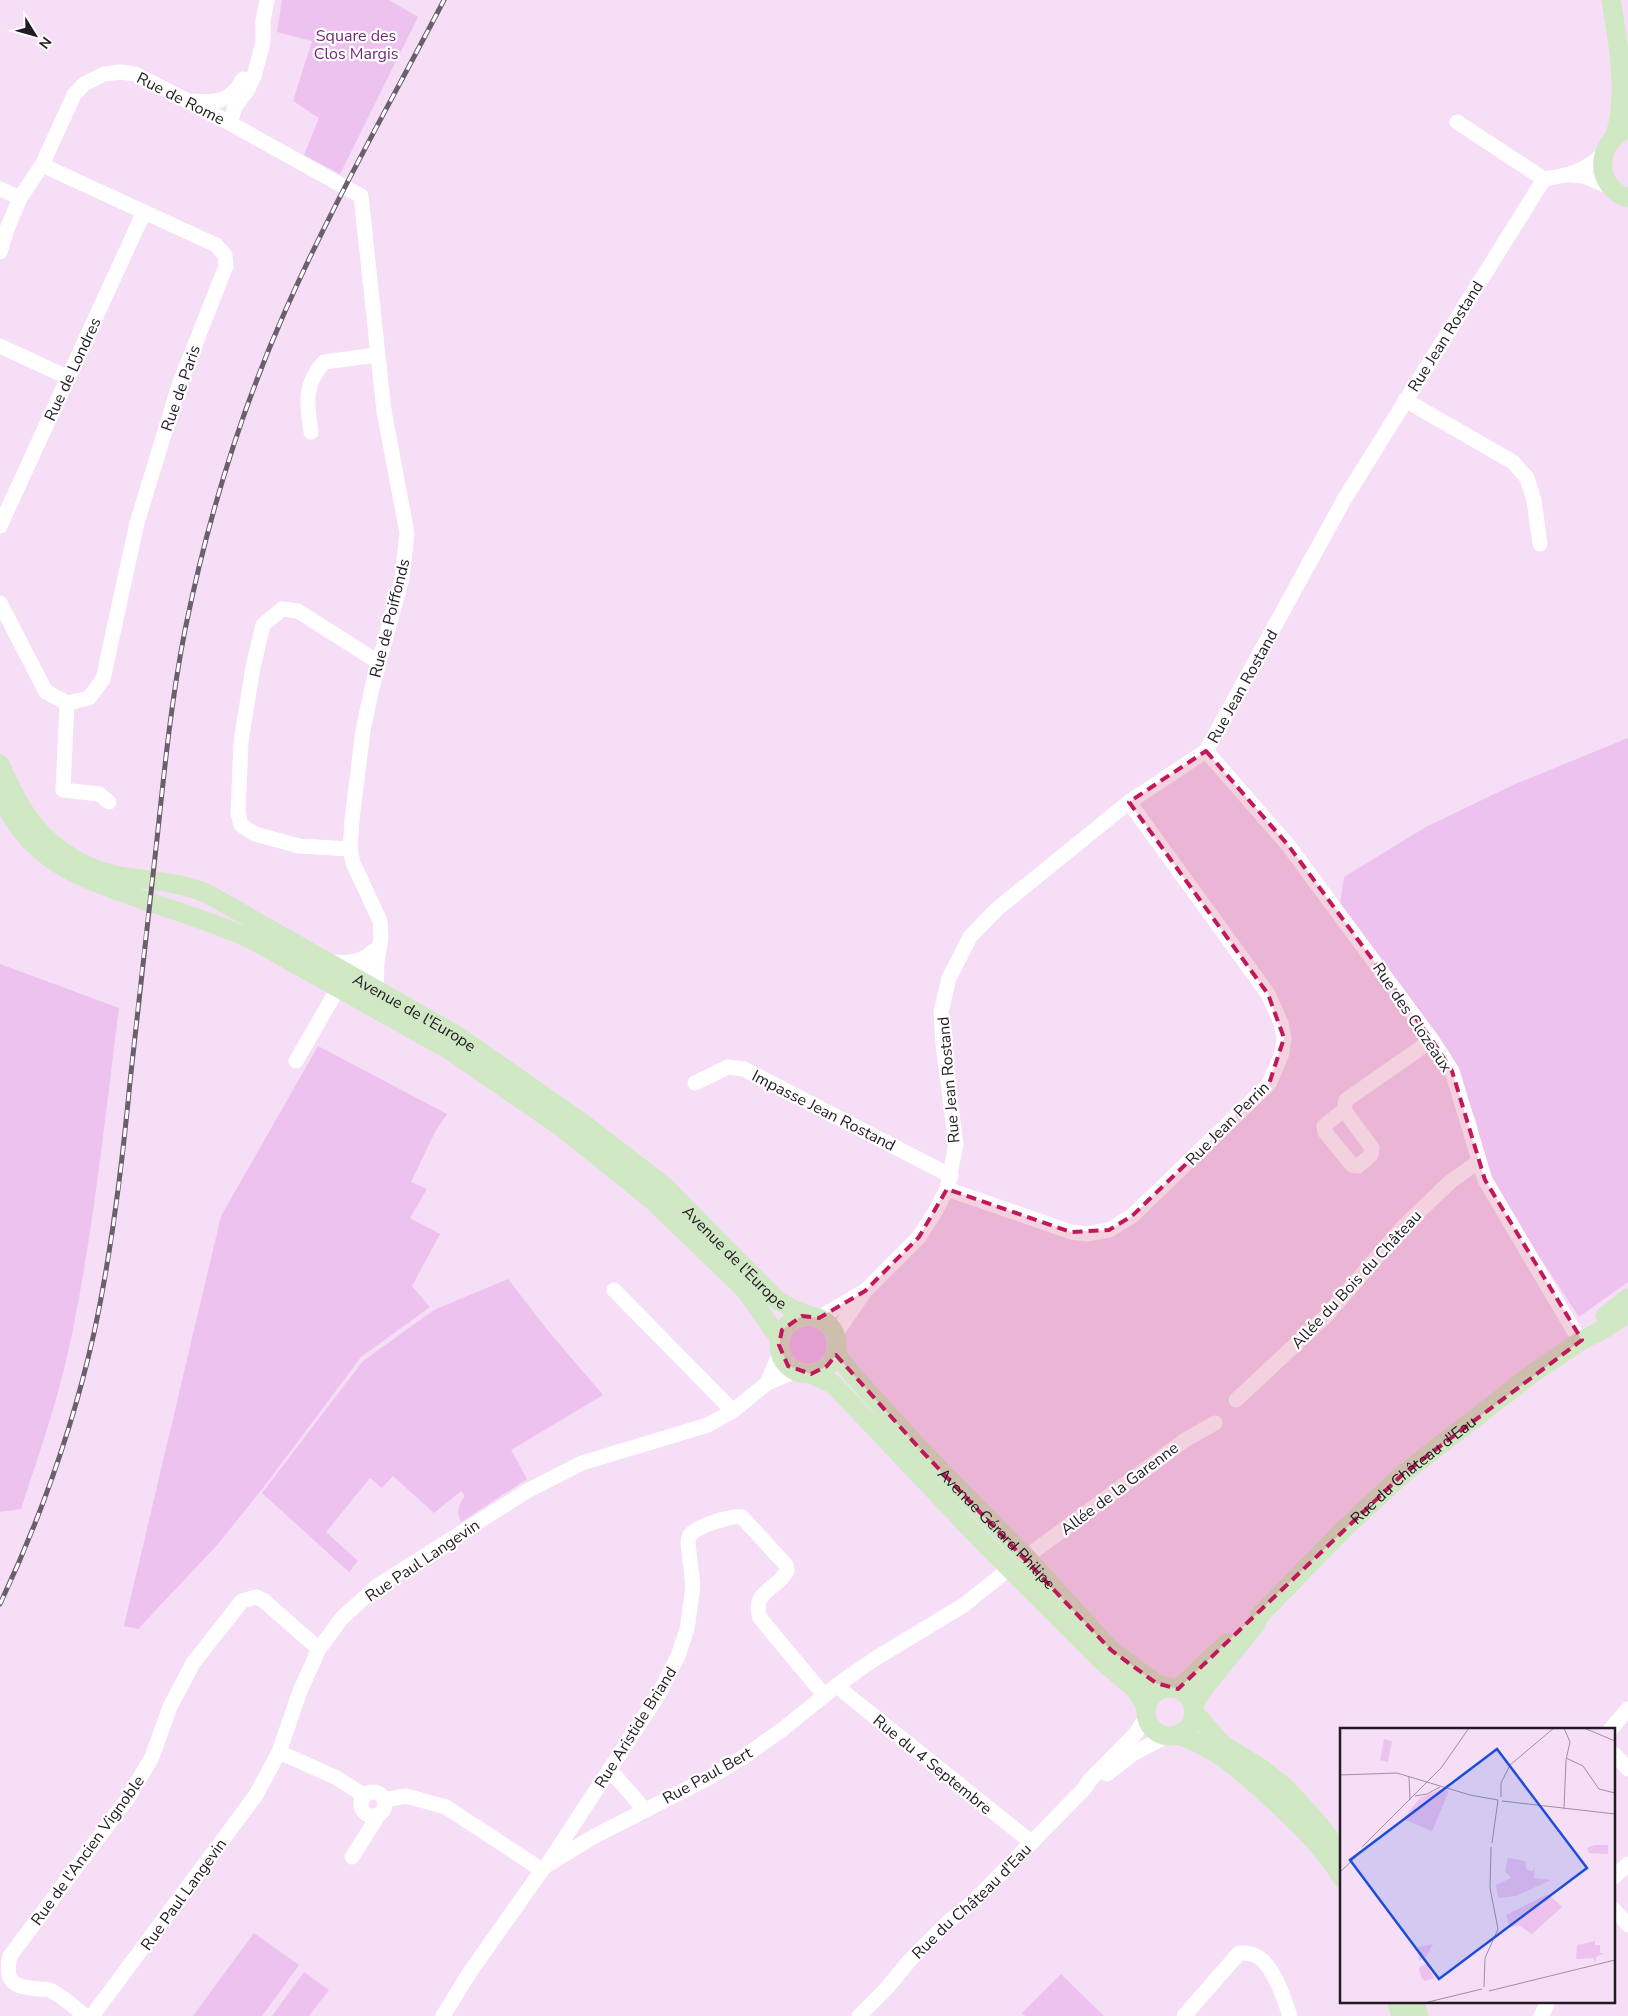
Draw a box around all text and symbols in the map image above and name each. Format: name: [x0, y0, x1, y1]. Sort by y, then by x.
north arrow: [10, 10, 60, 60]
park label: Square des Clos Margis: [314, 25, 398, 65]
text: N: [34, 33, 56, 52]
street label: Rue de Rome: [133, 67, 228, 130]
street label: Rue Jean Rostand: [1403, 277, 1489, 396]
street label: Rue de Londres: [39, 314, 107, 425]
street label: Rue de Paris: [156, 342, 206, 434]
street label: Rue de Poiffonds: [365, 556, 415, 680]
street label: Rue Jean Rostand: [1202, 626, 1283, 747]
street label: Rue des Clozeaux: [1367, 958, 1457, 1077]
street label: Avenue de l'Europe: [349, 968, 480, 1057]
street label: Rue Jean Rostand: [932, 1016, 965, 1144]
street label: Impasse Jean Rostand: [748, 1065, 899, 1157]
street label: Rue Jean Perrin: [1181, 1077, 1274, 1170]
street label: Avenue de l'Europe: [677, 1201, 790, 1315]
street label: Allée du Bois du Château: [1287, 1206, 1427, 1354]
street label: Rue du Château d'Eau: [1346, 1411, 1481, 1530]
street label: Allée de la Garenne: [1056, 1437, 1183, 1540]
street label: Avenue Gérard Philipe: [932, 1463, 1060, 1595]
street label: Rue Paul Langevin: [361, 1514, 484, 1607]
street label: Rue Aristide Briand: [590, 1663, 682, 1792]
street label: Rue du 4 Septembre: [868, 1710, 997, 1820]
inset map: [1340, 1728, 1616, 2004]
street label: Rue Paul Bert: [659, 1742, 757, 1810]
street label: Rue de l'Ancien Vignoble: [26, 1771, 150, 1930]
street label: Rue Paul Langevin: [136, 1834, 232, 1955]
street label: Rue du Château d'Eau: [907, 1839, 1037, 1964]

